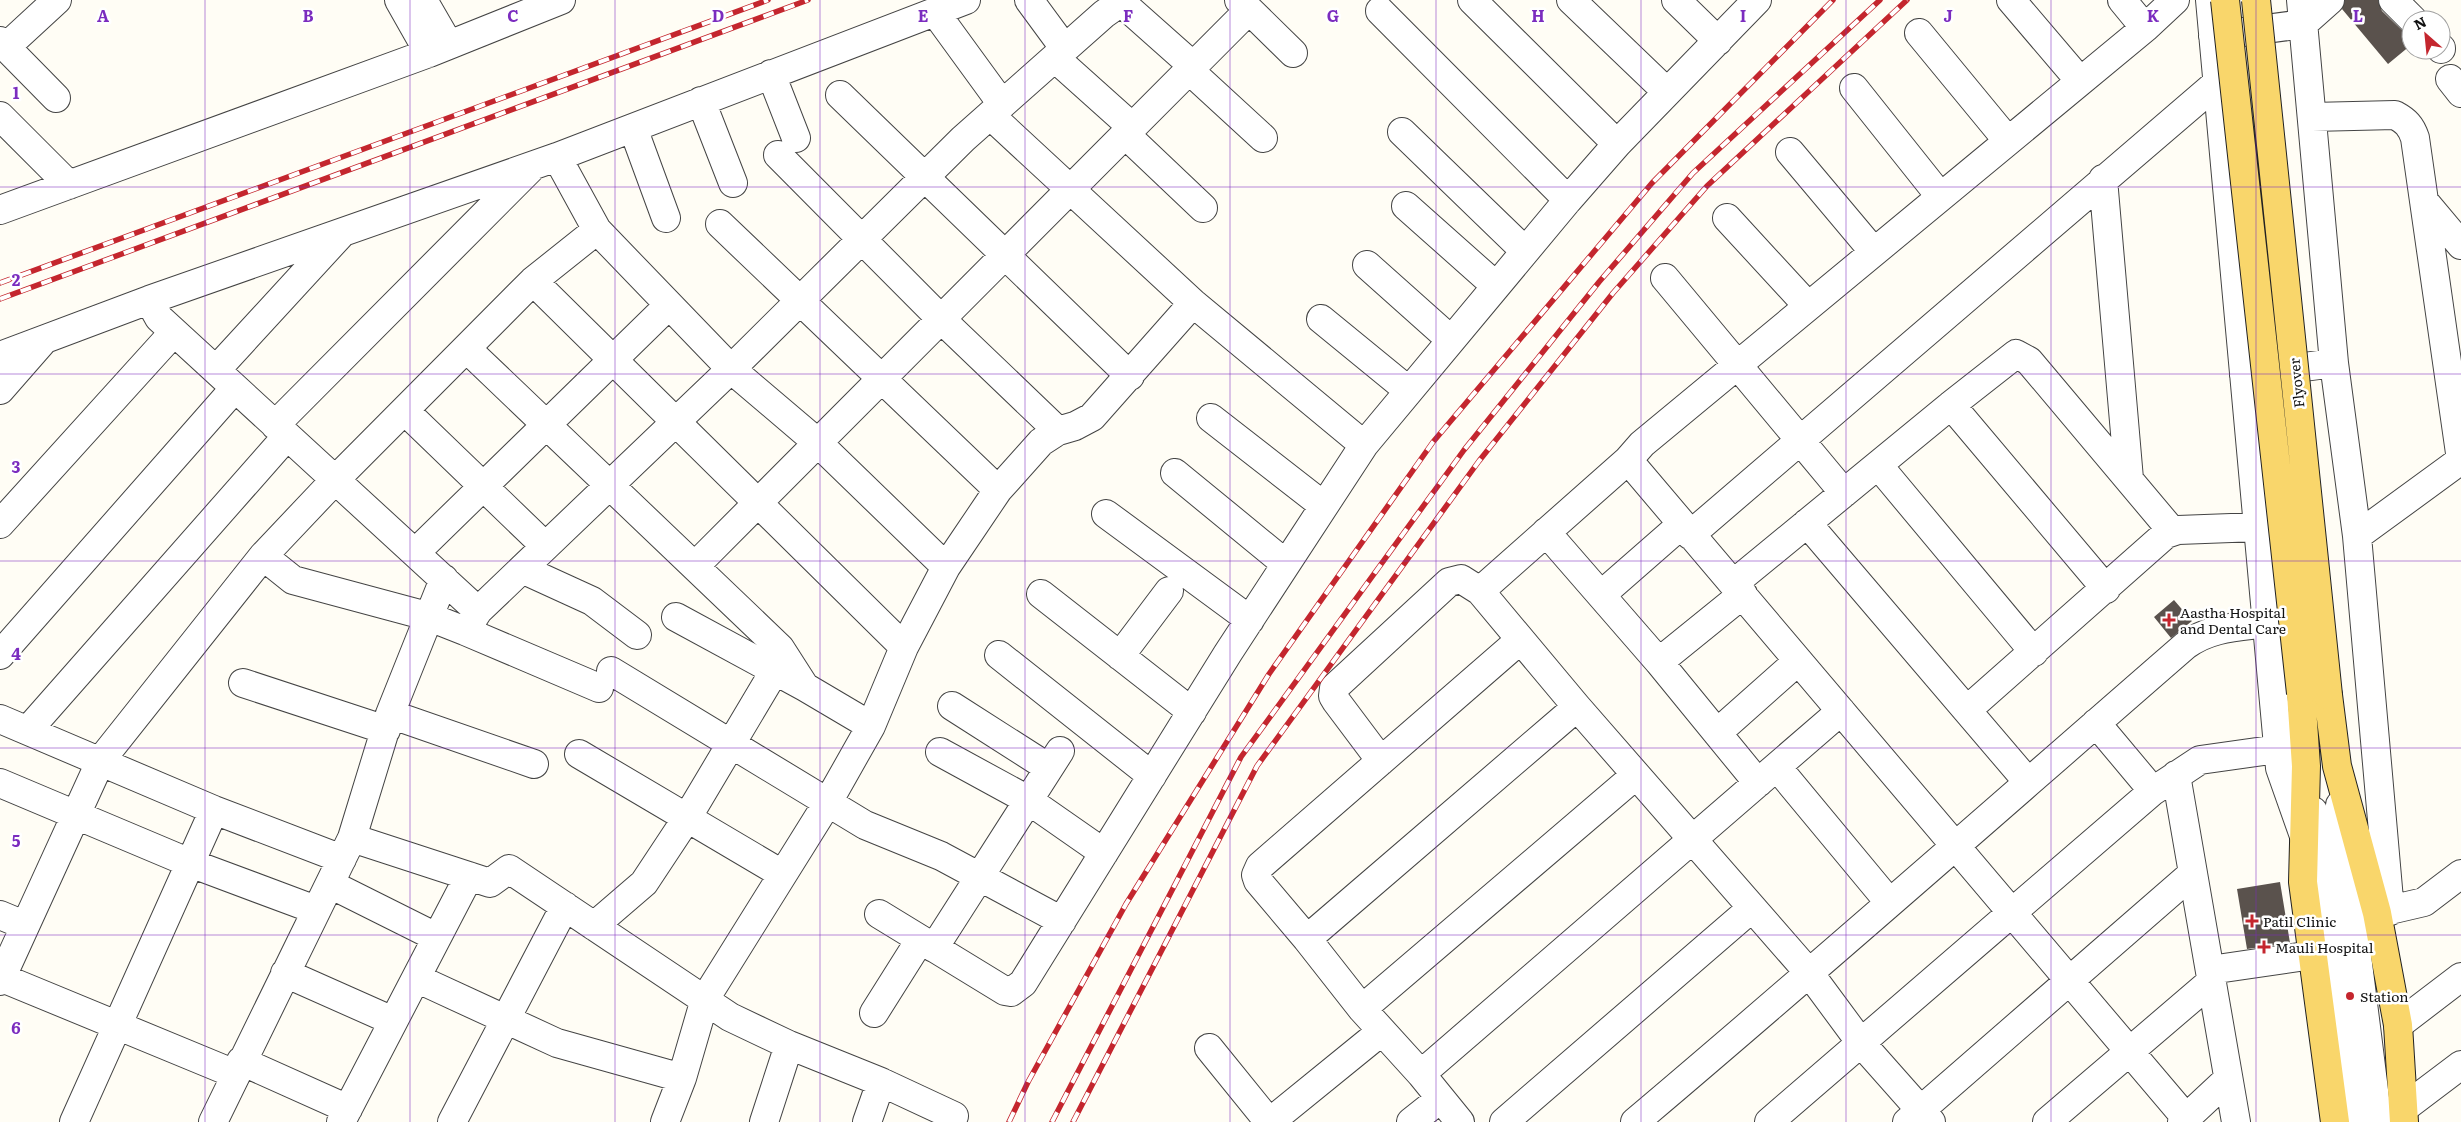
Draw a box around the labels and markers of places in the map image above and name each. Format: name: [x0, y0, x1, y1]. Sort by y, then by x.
place label: Aastha Hospital and Dental Care: [2180, 602, 2286, 638]
marker: Aastha Hospital and Dental Care: [2162, 613, 2176, 627]
place label: Patil Clinic: [2263, 911, 2336, 931]
marker: Patil Clinic: [2245, 914, 2259, 928]
place label: Mauli Hospital: [2275, 937, 2374, 957]
marker: Mauli Hospital: [2257, 940, 2271, 954]
place label: Station: [2360, 986, 2409, 1006]
marker: Station: [2344, 990, 2356, 1002]

